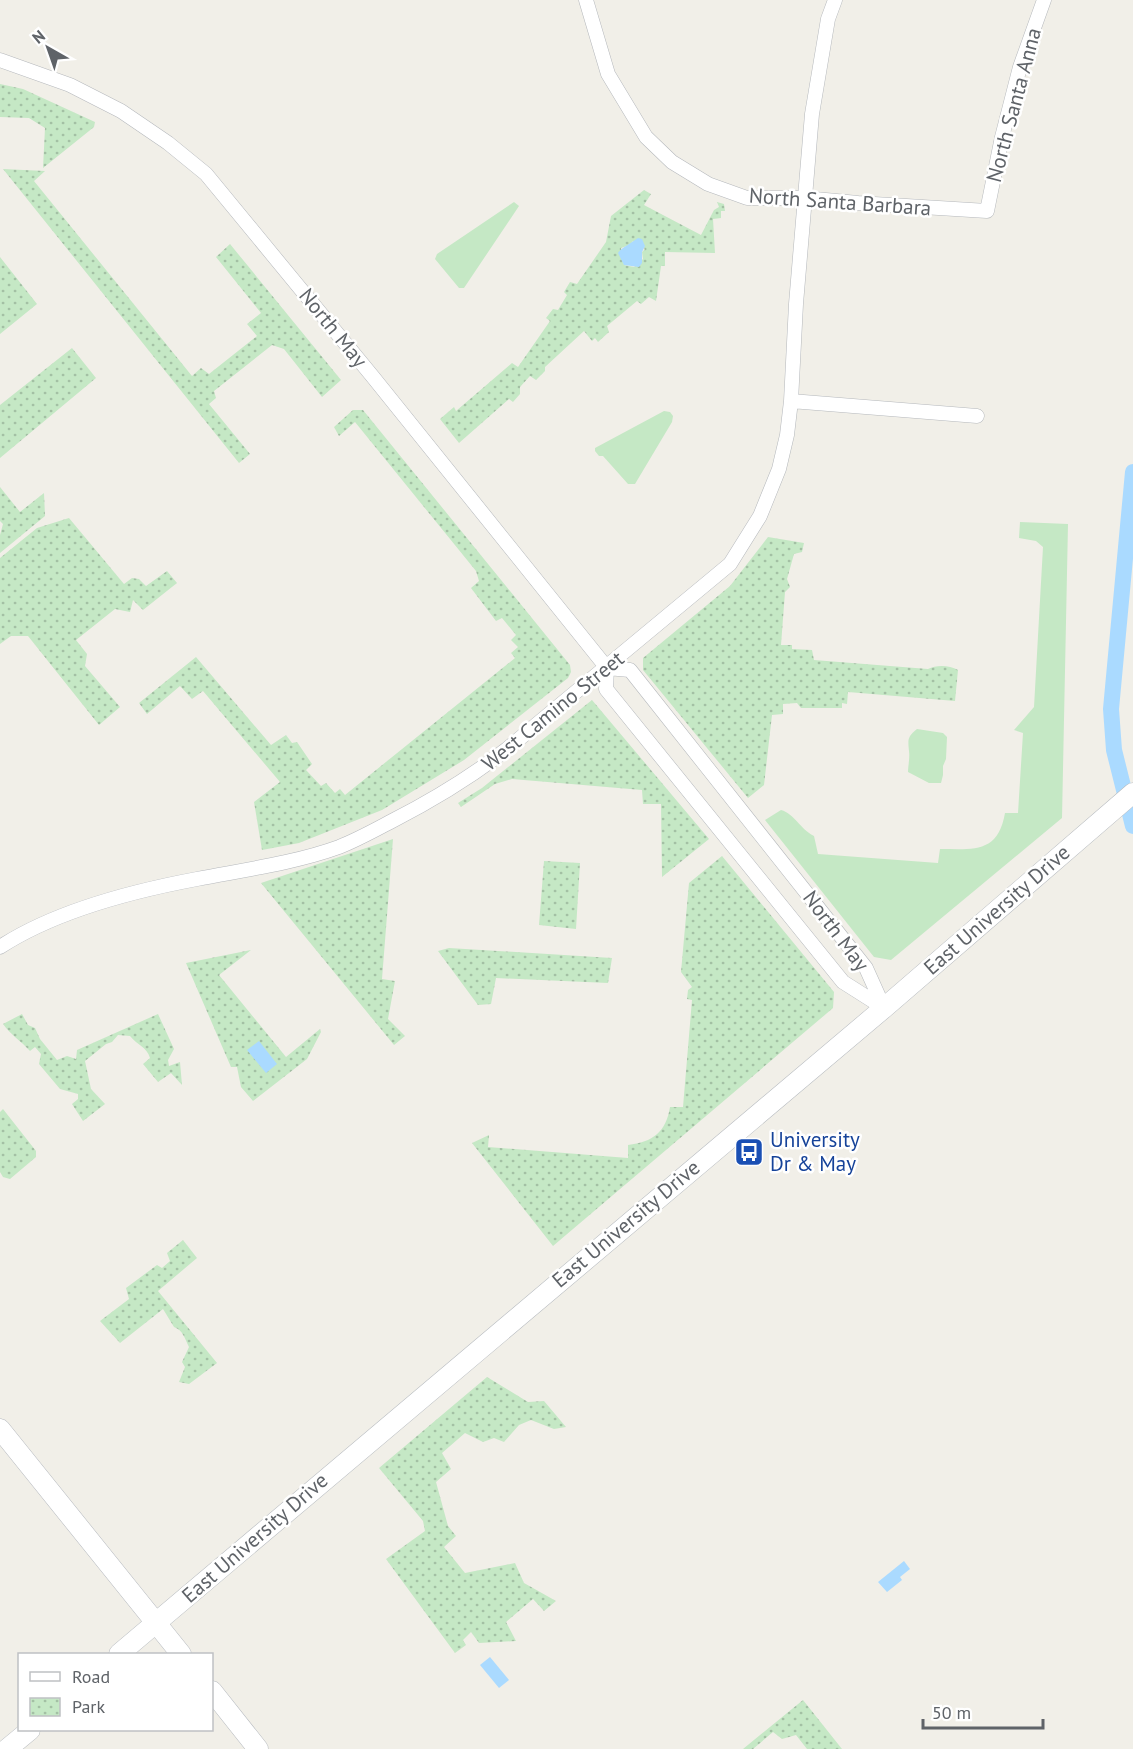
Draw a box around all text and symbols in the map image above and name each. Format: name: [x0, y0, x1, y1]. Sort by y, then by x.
north arrow: [18, 18, 78, 78]
text: N: [28, 25, 49, 48]
street label: North Santa Anna: [980, 25, 1047, 185]
street label: North Santa Barbara: [748, 182, 932, 221]
street label: North May: [293, 283, 374, 373]
street label: West Camino Street: [476, 645, 629, 776]
street label: East University Drive: [918, 839, 1075, 981]
street label: North May: [797, 885, 876, 977]
place label: University Dr & May: [770, 1126, 860, 1177]
bus stop icon: University Dr & May: [733, 1136, 765, 1168]
street label: East University Drive: [546, 1154, 705, 1293]
street label: East University Drive: [176, 1467, 333, 1609]
legend: [18, 1653, 213, 1731]
text: Road: [72, 1665, 110, 1688]
scale bar: [923, 1692, 1043, 1730]
text: Park: [72, 1695, 105, 1718]
text: 50 m: [932, 1701, 971, 1724]

